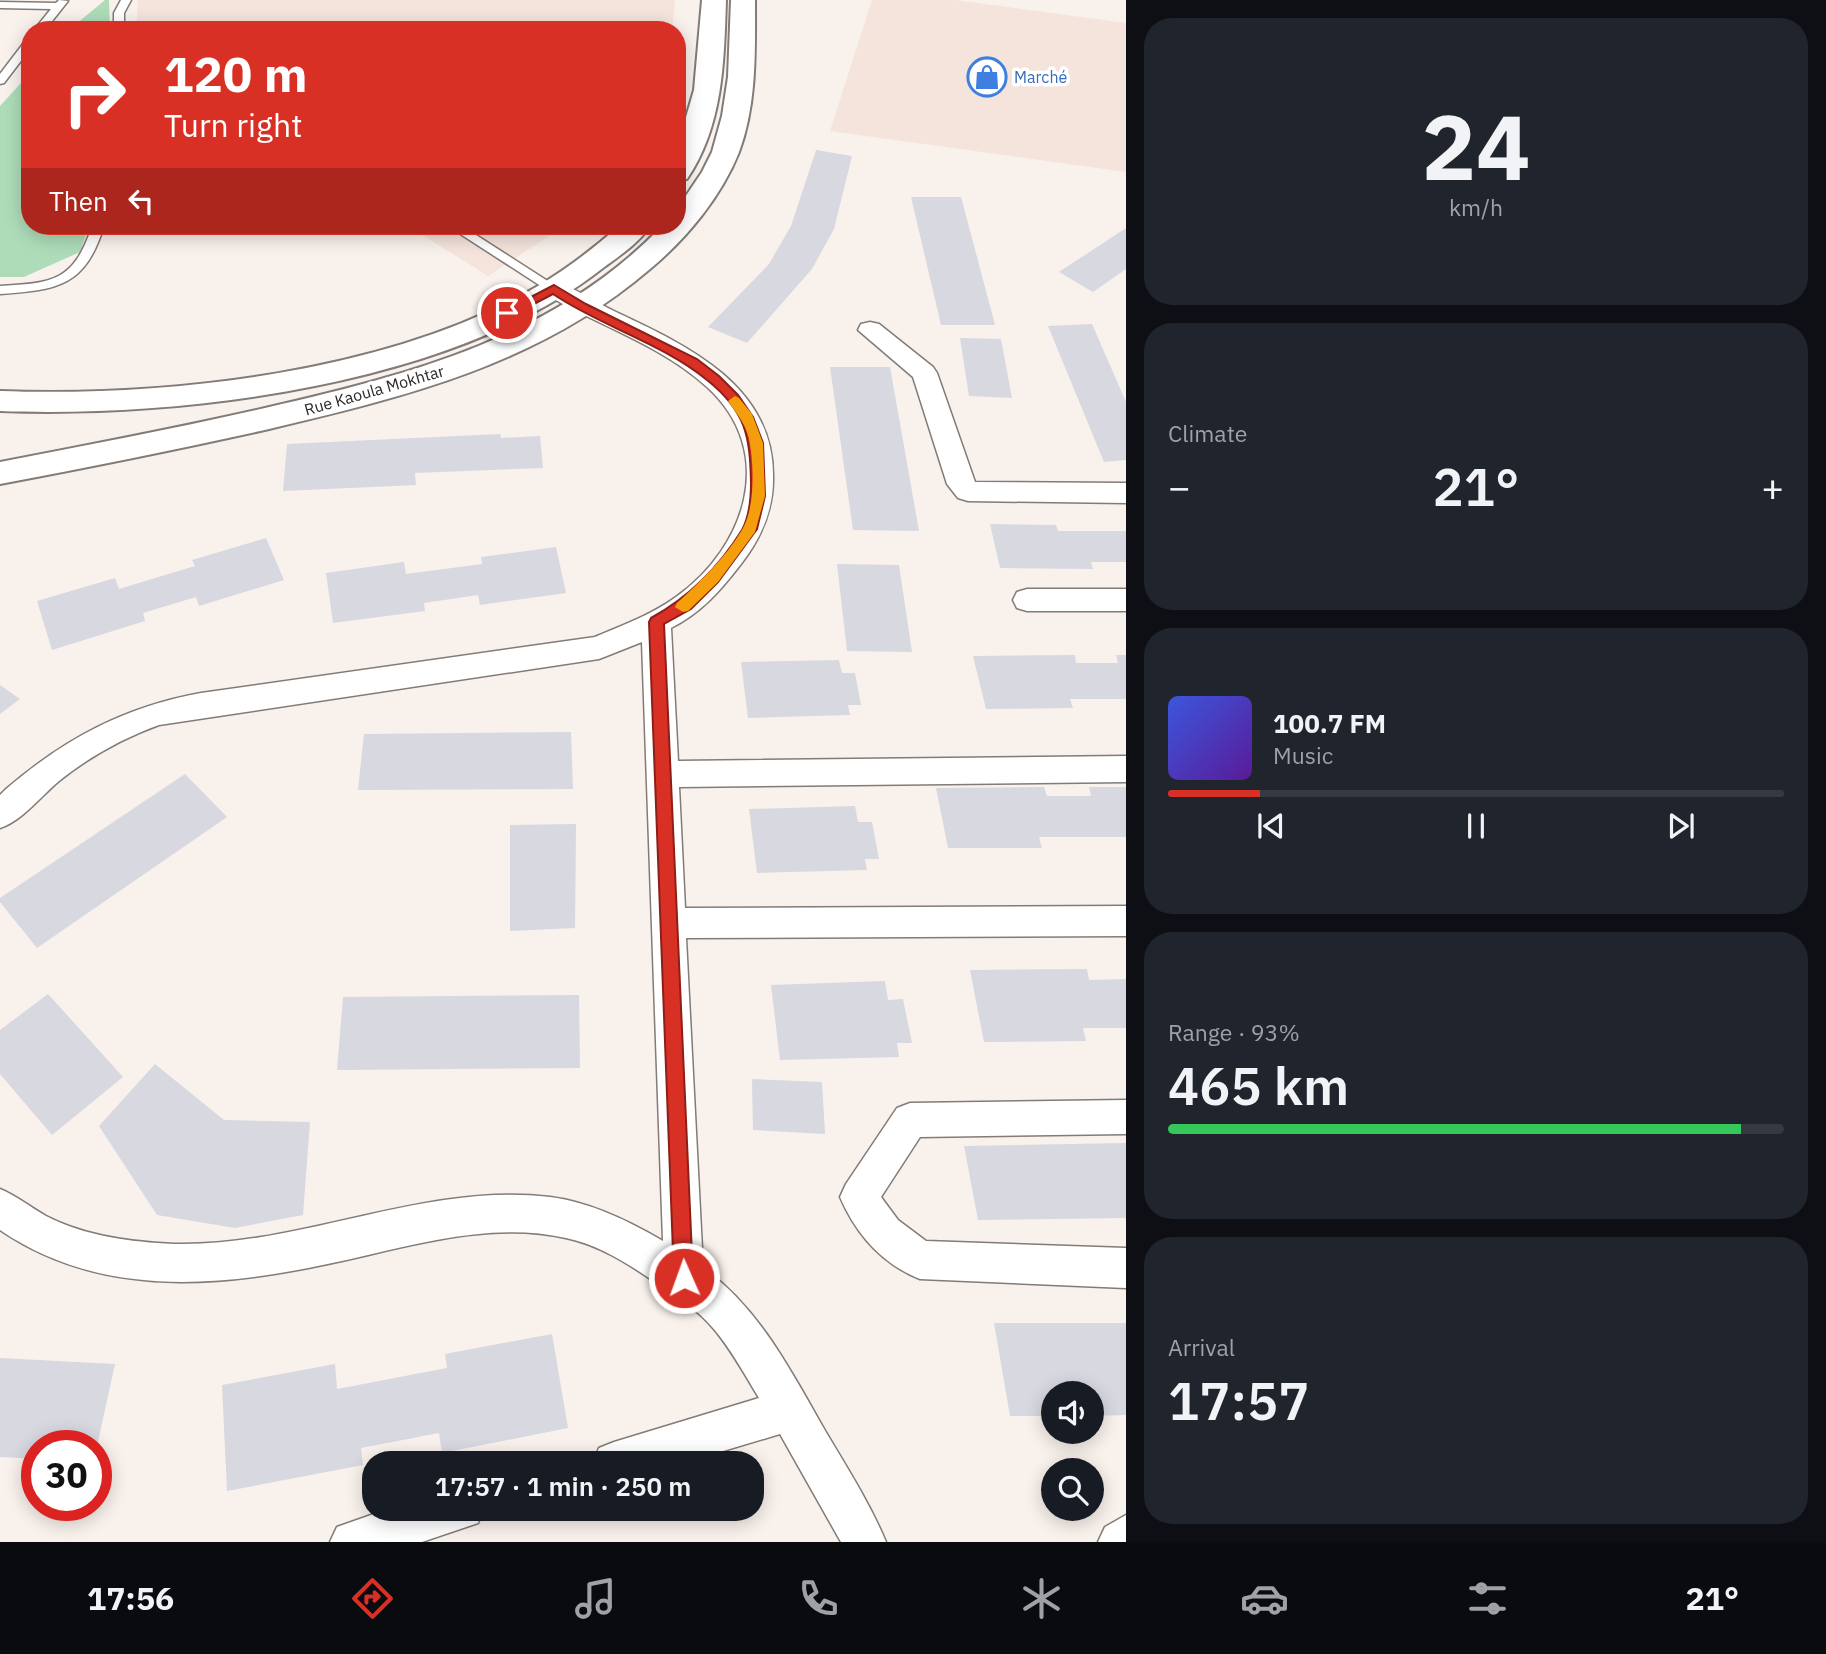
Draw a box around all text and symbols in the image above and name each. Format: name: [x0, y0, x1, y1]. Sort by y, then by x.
text: 120 m: [164, 42, 308, 105]
icon: right: [49, 49, 140, 140]
shop icon: Marché: [966, 56, 1008, 98]
place label: Marché: [1014, 67, 1067, 87]
text: 24: [1421, 87, 1531, 205]
text: Turn right: [164, 104, 302, 146]
icon: left: [122, 182, 160, 220]
text: Then: [49, 184, 108, 218]
text: km/h: [1449, 192, 1503, 222]
pin: [477, 283, 537, 343]
icon: arrive: [488, 294, 526, 332]
street label: Rue Kaoula Mokhtar: [302, 360, 446, 420]
text: Climate: [1168, 418, 1247, 448]
text: 21°: [1433, 453, 1519, 520]
text: −: [1168, 462, 1191, 511]
text: +: [1761, 462, 1784, 511]
text: 100.7 FM: [1273, 706, 1386, 740]
text: Music: [1273, 740, 1333, 770]
icon: previous: [1252, 807, 1290, 845]
icon: pause: [1457, 807, 1495, 845]
icon: next: [1662, 807, 1700, 845]
text: Range · 93%: [1168, 1017, 1300, 1047]
text: 465 km: [1168, 1052, 1349, 1119]
position arrow: [647, 1241, 721, 1315]
text: Arrival: [1168, 1332, 1235, 1362]
text: 17:57: [1168, 1367, 1309, 1434]
map controls: [1041, 1381, 1104, 1521]
button: sound: [1041, 1381, 1104, 1444]
speed limit sign: 30: [21, 1430, 112, 1521]
button: search: [1041, 1458, 1104, 1521]
text: 17:57 · 1 min · 250 m: [435, 1469, 691, 1503]
icon: directions: [348, 1574, 397, 1623]
icon: music: [571, 1574, 620, 1623]
icon: phone: [794, 1574, 843, 1623]
icon: climate: [1017, 1574, 1066, 1623]
icon: car: [1240, 1574, 1289, 1623]
icon: filters: [1463, 1574, 1512, 1623]
text: 17:56: [87, 1577, 174, 1619]
text: 21°: [1686, 1577, 1739, 1619]

